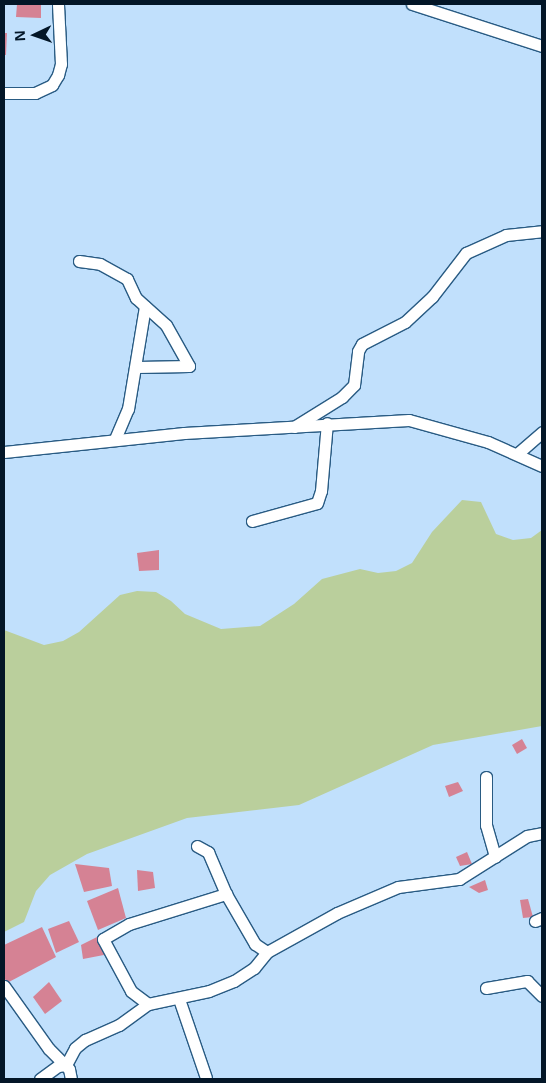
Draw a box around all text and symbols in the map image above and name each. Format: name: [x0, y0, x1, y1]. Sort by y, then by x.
north arrow: [10, 10, 60, 60]
text: N: [10, 30, 29, 42]

